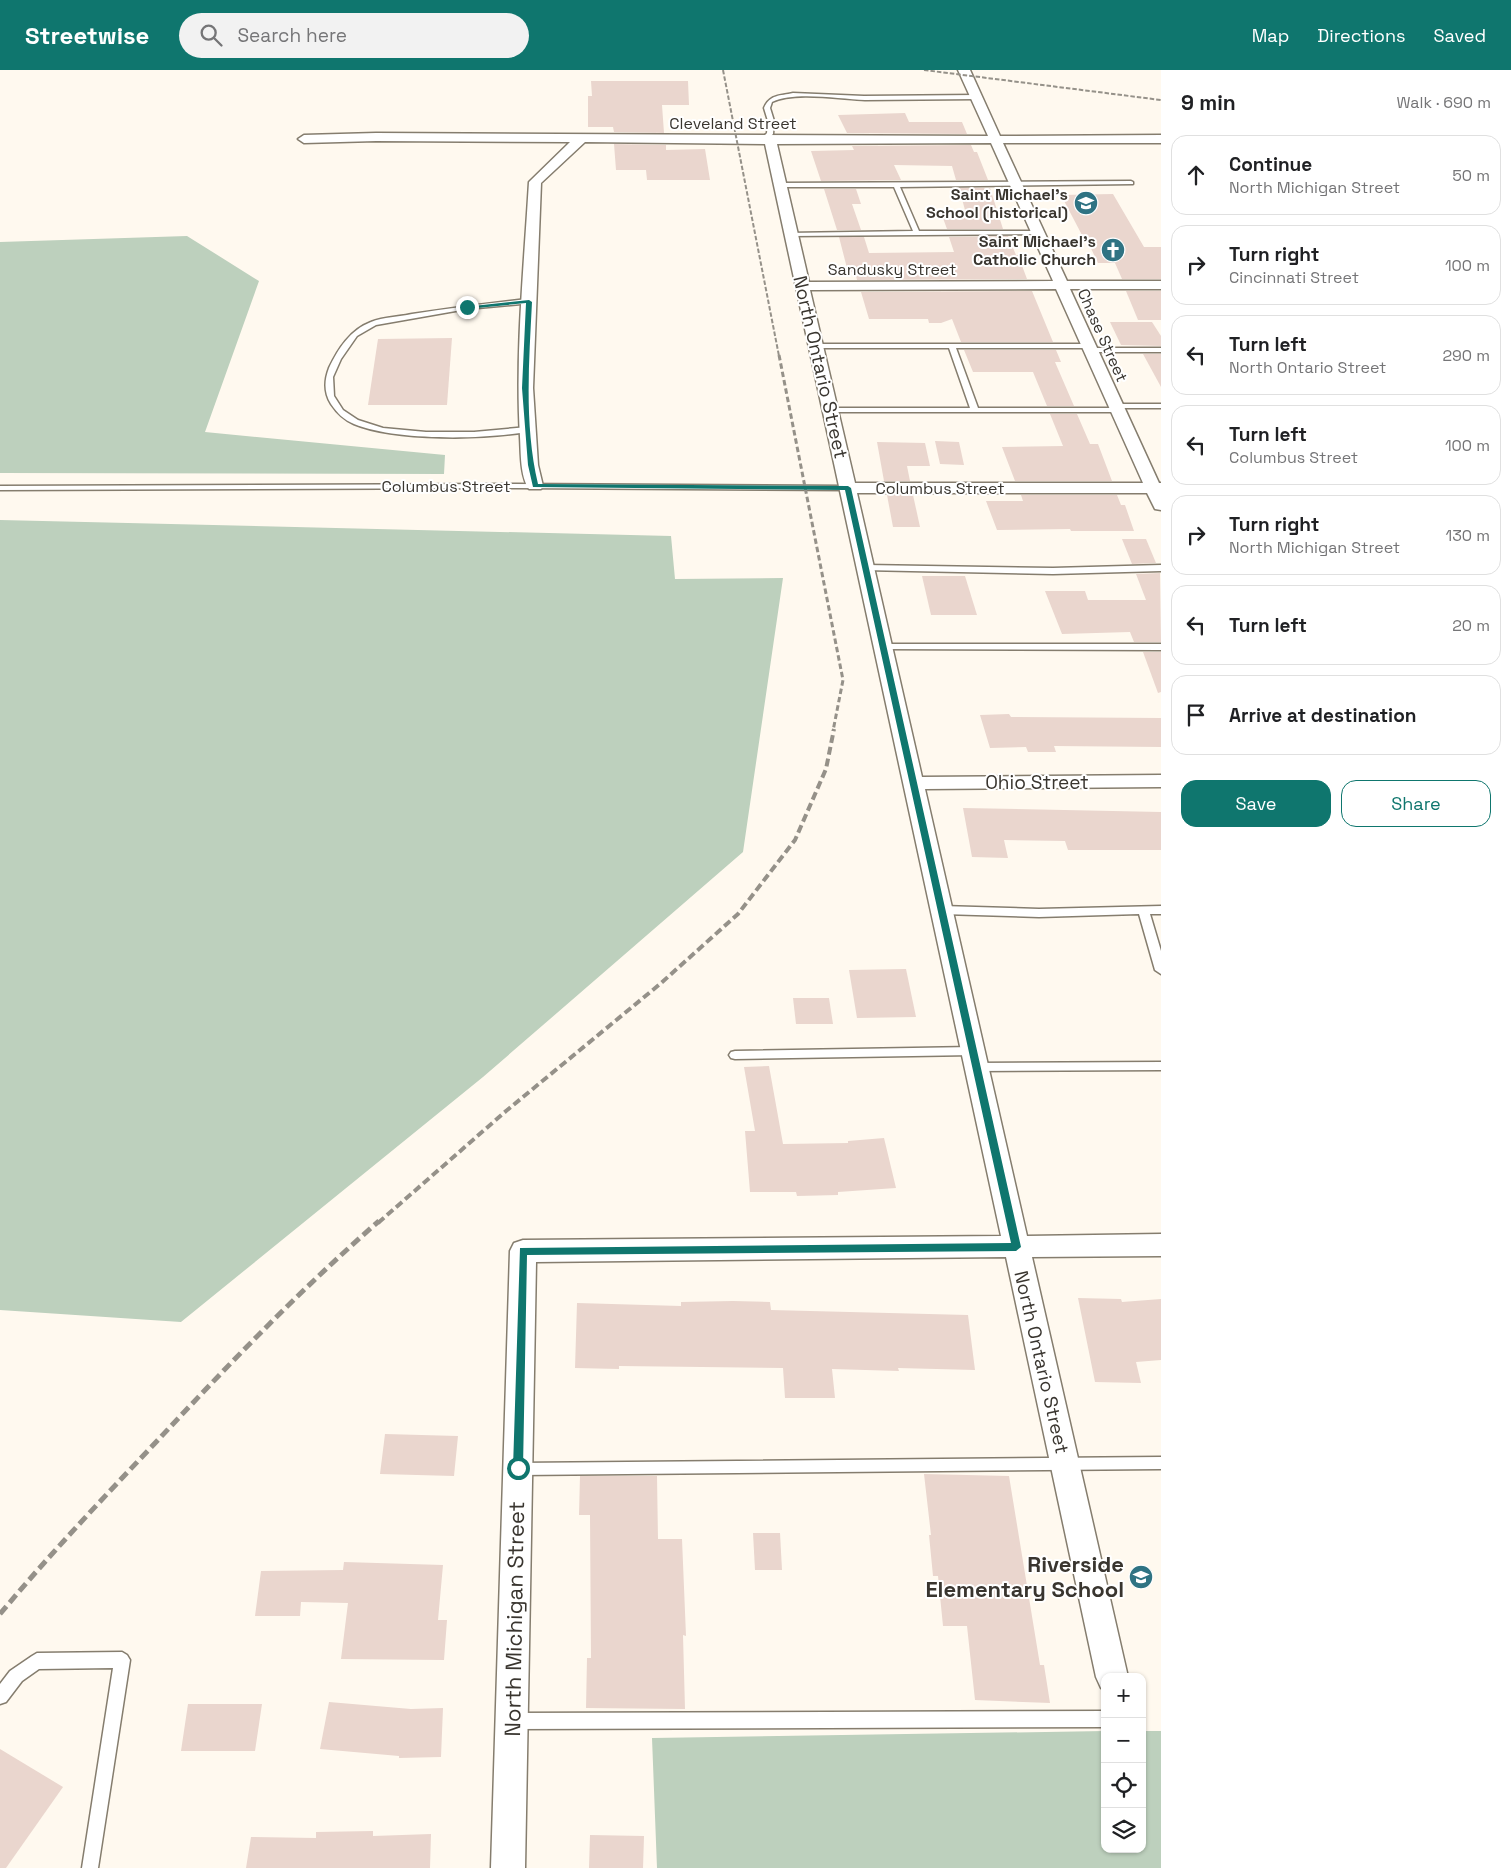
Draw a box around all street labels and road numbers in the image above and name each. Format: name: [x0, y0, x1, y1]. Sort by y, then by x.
street label: Cleveland Street: [669, 113, 797, 134]
street label: Sandusky Street: [828, 259, 956, 280]
street label: North Ontario Street: [787, 273, 854, 461]
street label: Chase Street: [1073, 285, 1132, 385]
street label: Columbus Street: [381, 476, 511, 497]
street label: Columbus Street: [875, 478, 1005, 499]
street label: Ohio Street: [985, 770, 1089, 795]
street label: North Ontario Street: [1008, 1268, 1075, 1456]
street label: North Michigan Street: [498, 1501, 530, 1737]

